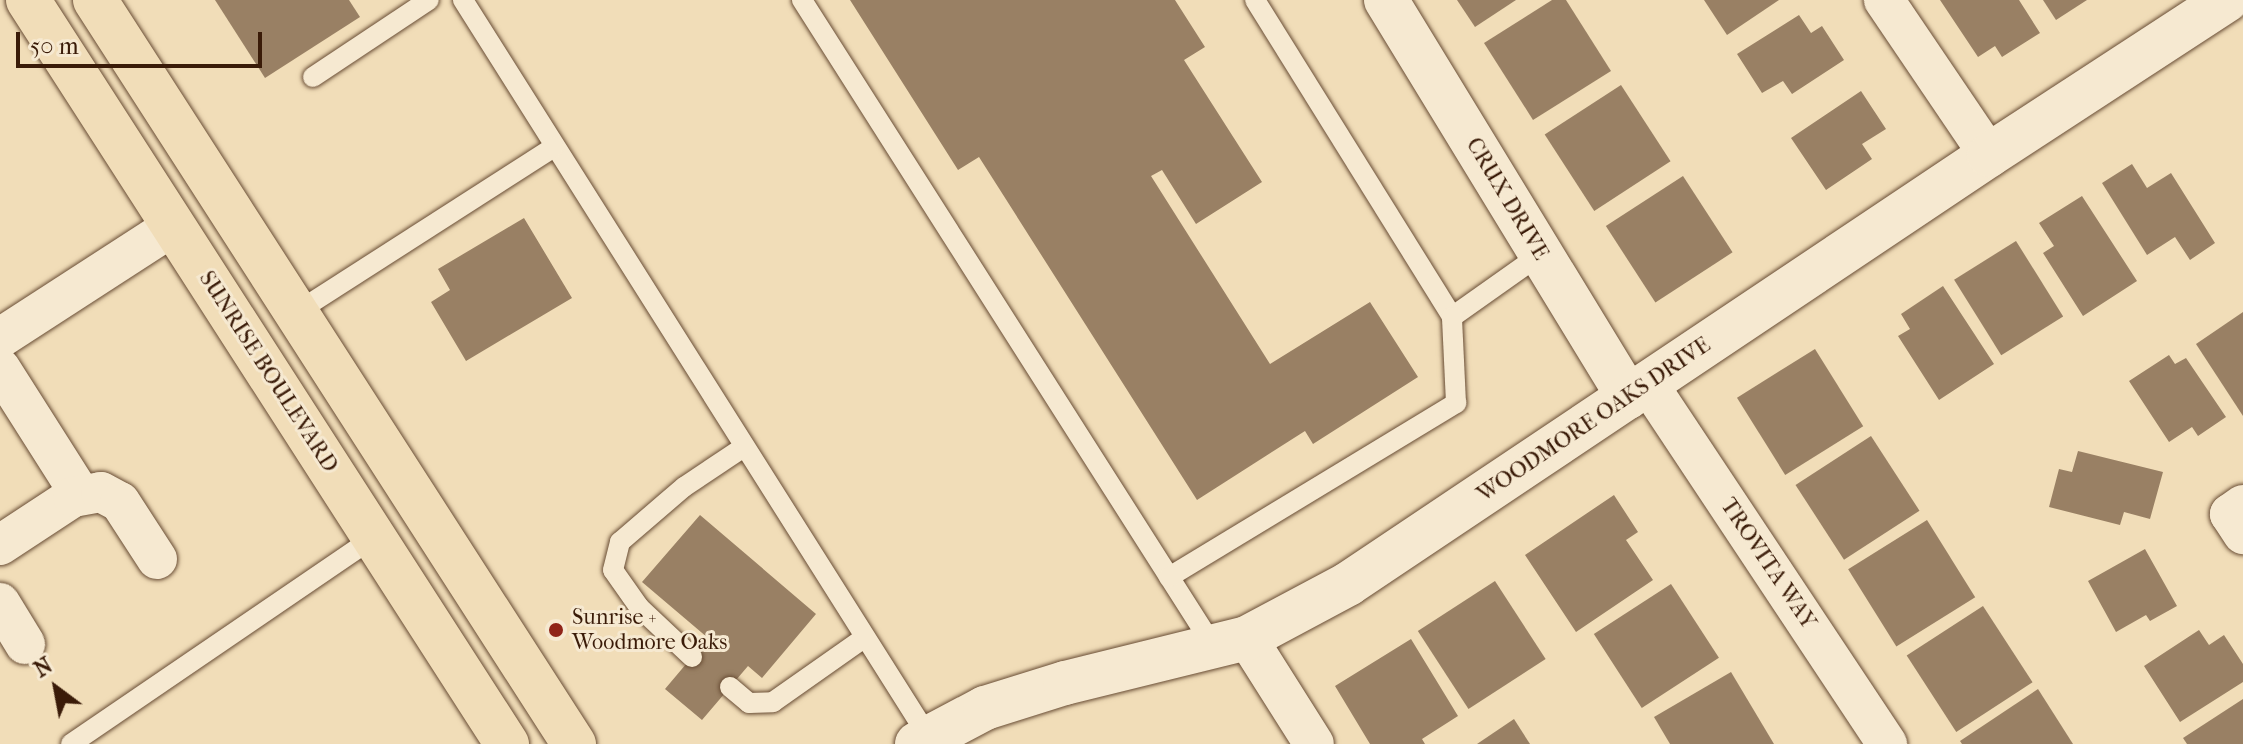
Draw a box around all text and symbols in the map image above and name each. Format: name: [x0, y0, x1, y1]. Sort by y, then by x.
scale bar: [20, 16, 266, 66]
text: 50 m: [30, 32, 79, 60]
street label: CRUX DRIVE: [1460, 133, 1554, 265]
street label: SUNRISE BOULEVARD: [193, 266, 343, 478]
street label: WOODMORE OAKS DRIVE: [1472, 332, 1716, 508]
street label: TROVITA WAY: [1715, 494, 1821, 634]
place label: Sunrise + Woodmore Oaks: [572, 604, 727, 656]
marker: Sunrise + Woodmore Oaks: [547, 621, 565, 639]
north arrow: [16, 648, 96, 728]
text: N: [29, 652, 57, 683]

